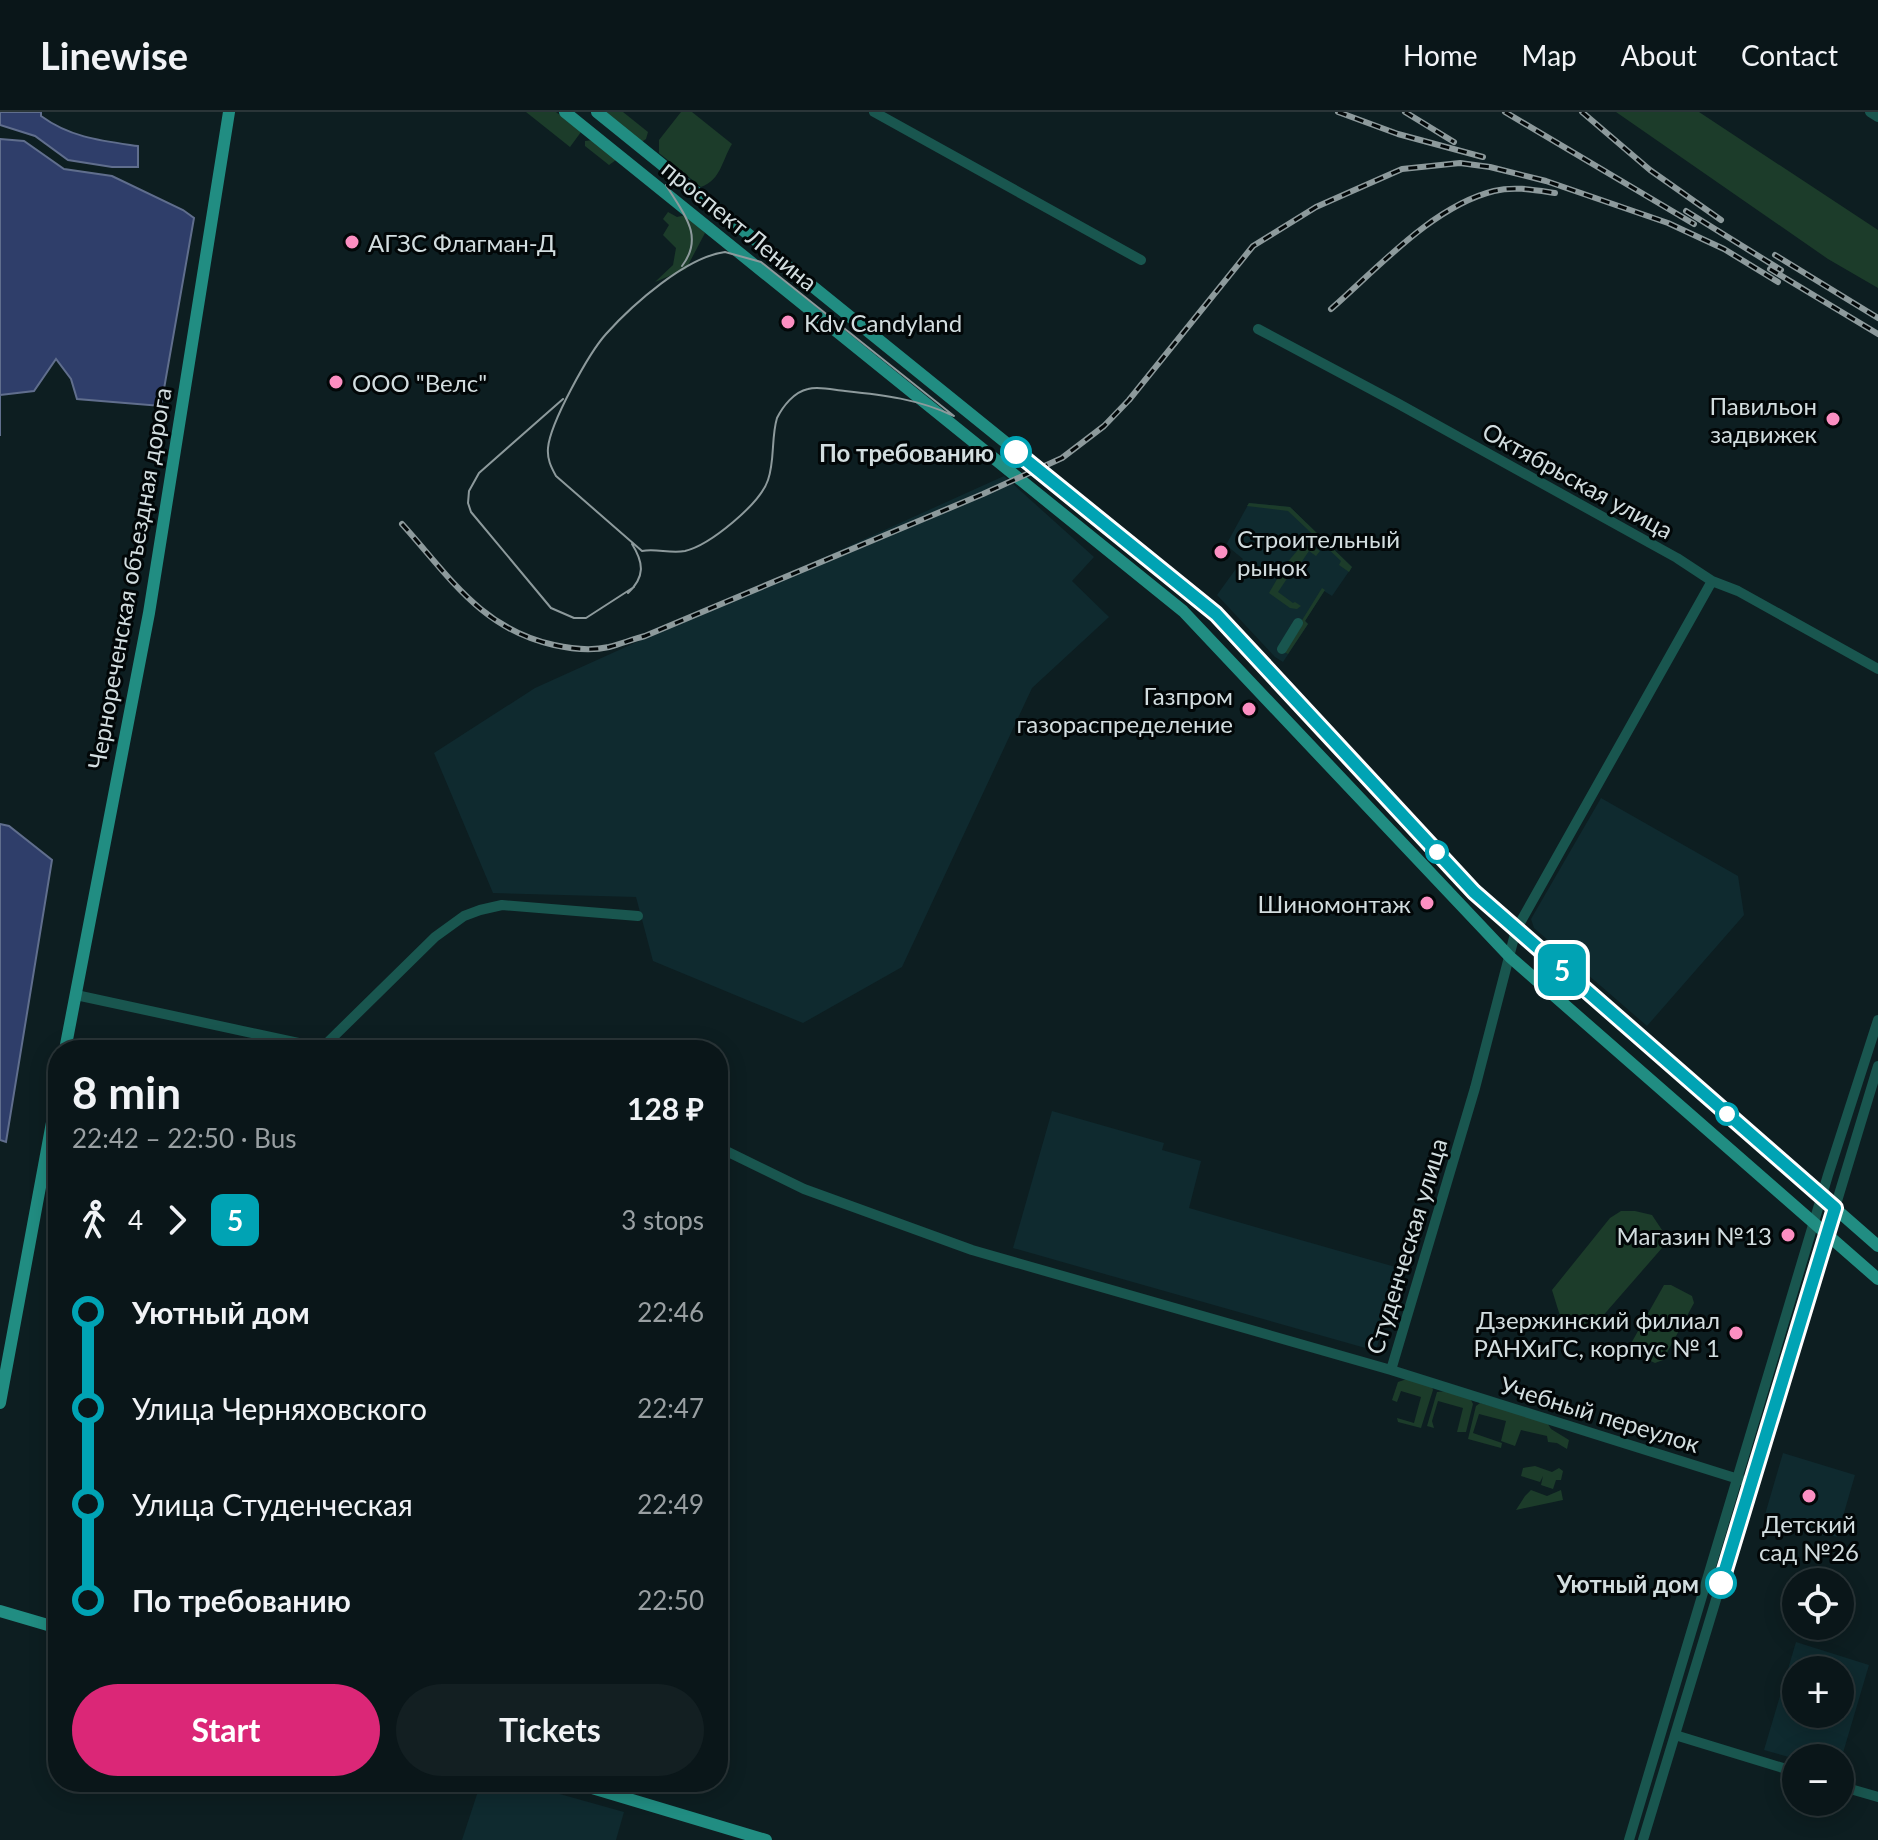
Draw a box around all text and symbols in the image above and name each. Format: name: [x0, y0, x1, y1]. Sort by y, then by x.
text: Linewise: [40, 32, 188, 78]
text: Home: [1403, 38, 1478, 72]
text: Map: [1522, 38, 1577, 72]
text: About: [1621, 38, 1697, 72]
text: Contact: [1741, 38, 1838, 72]
street label: проспект Ленина: [657, 154, 823, 296]
place label: АГЗС Флагман-Д: [368, 228, 556, 257]
marker: АГЗС Флагман-Д: [343, 233, 361, 251]
place label: Kdv Candyland: [804, 308, 962, 337]
marker: Kdv Candyland: [779, 313, 797, 331]
place label: ООО "Велс": [352, 368, 487, 397]
marker: ООО "Велс": [327, 373, 345, 391]
street label: Чернореченская объездная дорога: [81, 385, 177, 771]
place label: Павильон задвижек: [1709, 391, 1818, 448]
marker: Павильон задвижек: [1824, 410, 1842, 428]
street label: Октябрьская улица: [1478, 416, 1678, 544]
marker: По требованию: [1001, 437, 1031, 467]
place label: По требованию: [819, 438, 994, 467]
place label: Строительный рынок: [1237, 524, 1400, 581]
marker: Строительный рынок: [1212, 543, 1230, 561]
place label: Газпром газораспределение: [1017, 681, 1233, 738]
marker: Газпром газораспределение: [1240, 700, 1258, 718]
unlabelled marker: [1426, 841, 1448, 863]
place label: Шиномонтаж: [1258, 889, 1411, 918]
marker: Шиномонтаж: [1418, 894, 1436, 912]
line badge: 5: [1536, 944, 1588, 996]
text: 5: [1554, 953, 1570, 987]
text: 8 min: [72, 1066, 181, 1118]
text: 128 ₽: [627, 1090, 704, 1126]
unlabelled marker: [1716, 1103, 1738, 1125]
text: 22:42 – 22:50 · Bus: [72, 1122, 296, 1154]
street label: Студенческая улица: [1359, 1135, 1453, 1357]
icon: walk: [72, 1198, 116, 1242]
icon: forward: [155, 1198, 199, 1242]
text: 5: [227, 1203, 243, 1237]
text: 4: [128, 1204, 143, 1236]
text: 3 stops: [621, 1204, 704, 1236]
place label: Магазин №13: [1617, 1221, 1772, 1250]
marker: Магазин №13: [1779, 1226, 1797, 1244]
text: Уютный дом: [132, 1294, 310, 1330]
text: 22:46: [637, 1296, 704, 1328]
place label: Дзержинский филиал РАНХиГС, корпус № 1: [1473, 1305, 1720, 1362]
marker: Дзержинский филиал РАНХиГС, корпус № 1: [1727, 1324, 1745, 1342]
street label: Учебный переулок: [1497, 1370, 1704, 1458]
text: Улица Черняховского: [132, 1390, 427, 1426]
text: 22:47: [637, 1392, 704, 1424]
text: Улица Студенческая: [132, 1486, 413, 1522]
marker: Детский сад №26: [1800, 1487, 1818, 1505]
text: 22:49: [637, 1488, 704, 1520]
place label: Детский сад №26: [1759, 1509, 1859, 1566]
marker: Уютный дом: [1706, 1568, 1736, 1598]
map controls: [1782, 1568, 1854, 1816]
button: locate: [1782, 1568, 1854, 1640]
place label: Уютный дом: [1556, 1569, 1699, 1598]
text: По требованию: [132, 1582, 351, 1618]
text: 22:50: [637, 1584, 704, 1616]
button: +: [1782, 1656, 1854, 1728]
button: Start: [72, 1684, 380, 1776]
button: Tickets: [396, 1684, 704, 1776]
button: −: [1782, 1744, 1854, 1816]

